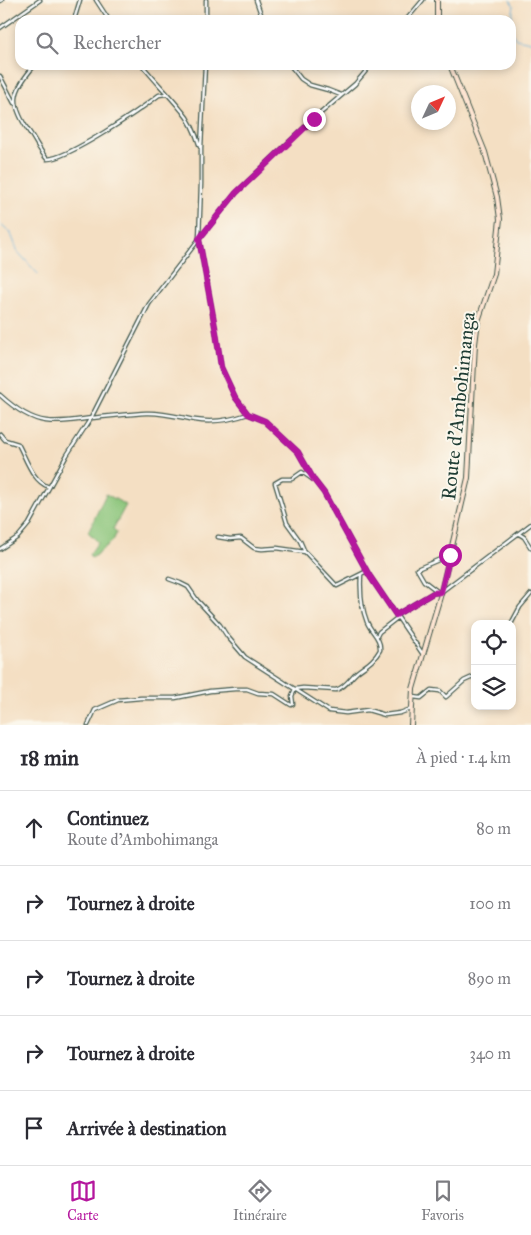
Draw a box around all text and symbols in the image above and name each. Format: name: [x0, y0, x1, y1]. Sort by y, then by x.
search box: [15, 15, 516, 70]
icon: search: [33, 29, 61, 57]
text: Rechercher: [73, 31, 161, 54]
north arrow: [411, 85, 456, 130]
route end: [303, 108, 326, 131]
street label: Route d'Ambohimanga: [436, 310, 481, 501]
route start: [439, 544, 462, 567]
map controls: [471, 620, 516, 710]
button: locate: [471, 620, 516, 665]
button: layers: [471, 665, 516, 710]
text: 18 min: [20, 745, 79, 771]
text: À pied · 1.4 km: [416, 748, 511, 767]
text: Continuez: [67, 807, 149, 830]
icon: ahead: [20, 814, 48, 842]
text: 80 m: [476, 819, 511, 838]
text: Route d'Ambohimanga: [67, 830, 218, 849]
icon: right: [20, 889, 48, 917]
text: Tournez à droite: [67, 892, 195, 915]
text: 100 m: [469, 894, 511, 913]
icon: right: [20, 964, 48, 992]
text: Tournez à droite: [67, 967, 195, 990]
text: 890 m: [468, 969, 511, 988]
icon: right: [20, 1039, 48, 1067]
text: Tournez à droite: [67, 1042, 195, 1065]
text: 340 m: [469, 1044, 511, 1063]
icon: arrive: [20, 1114, 48, 1142]
text: Arrivée à destination: [67, 1117, 226, 1140]
tab: Carte: [67, 1177, 99, 1224]
tab: Itinéraire: [233, 1177, 287, 1224]
tab: Favoris: [421, 1177, 464, 1224]

